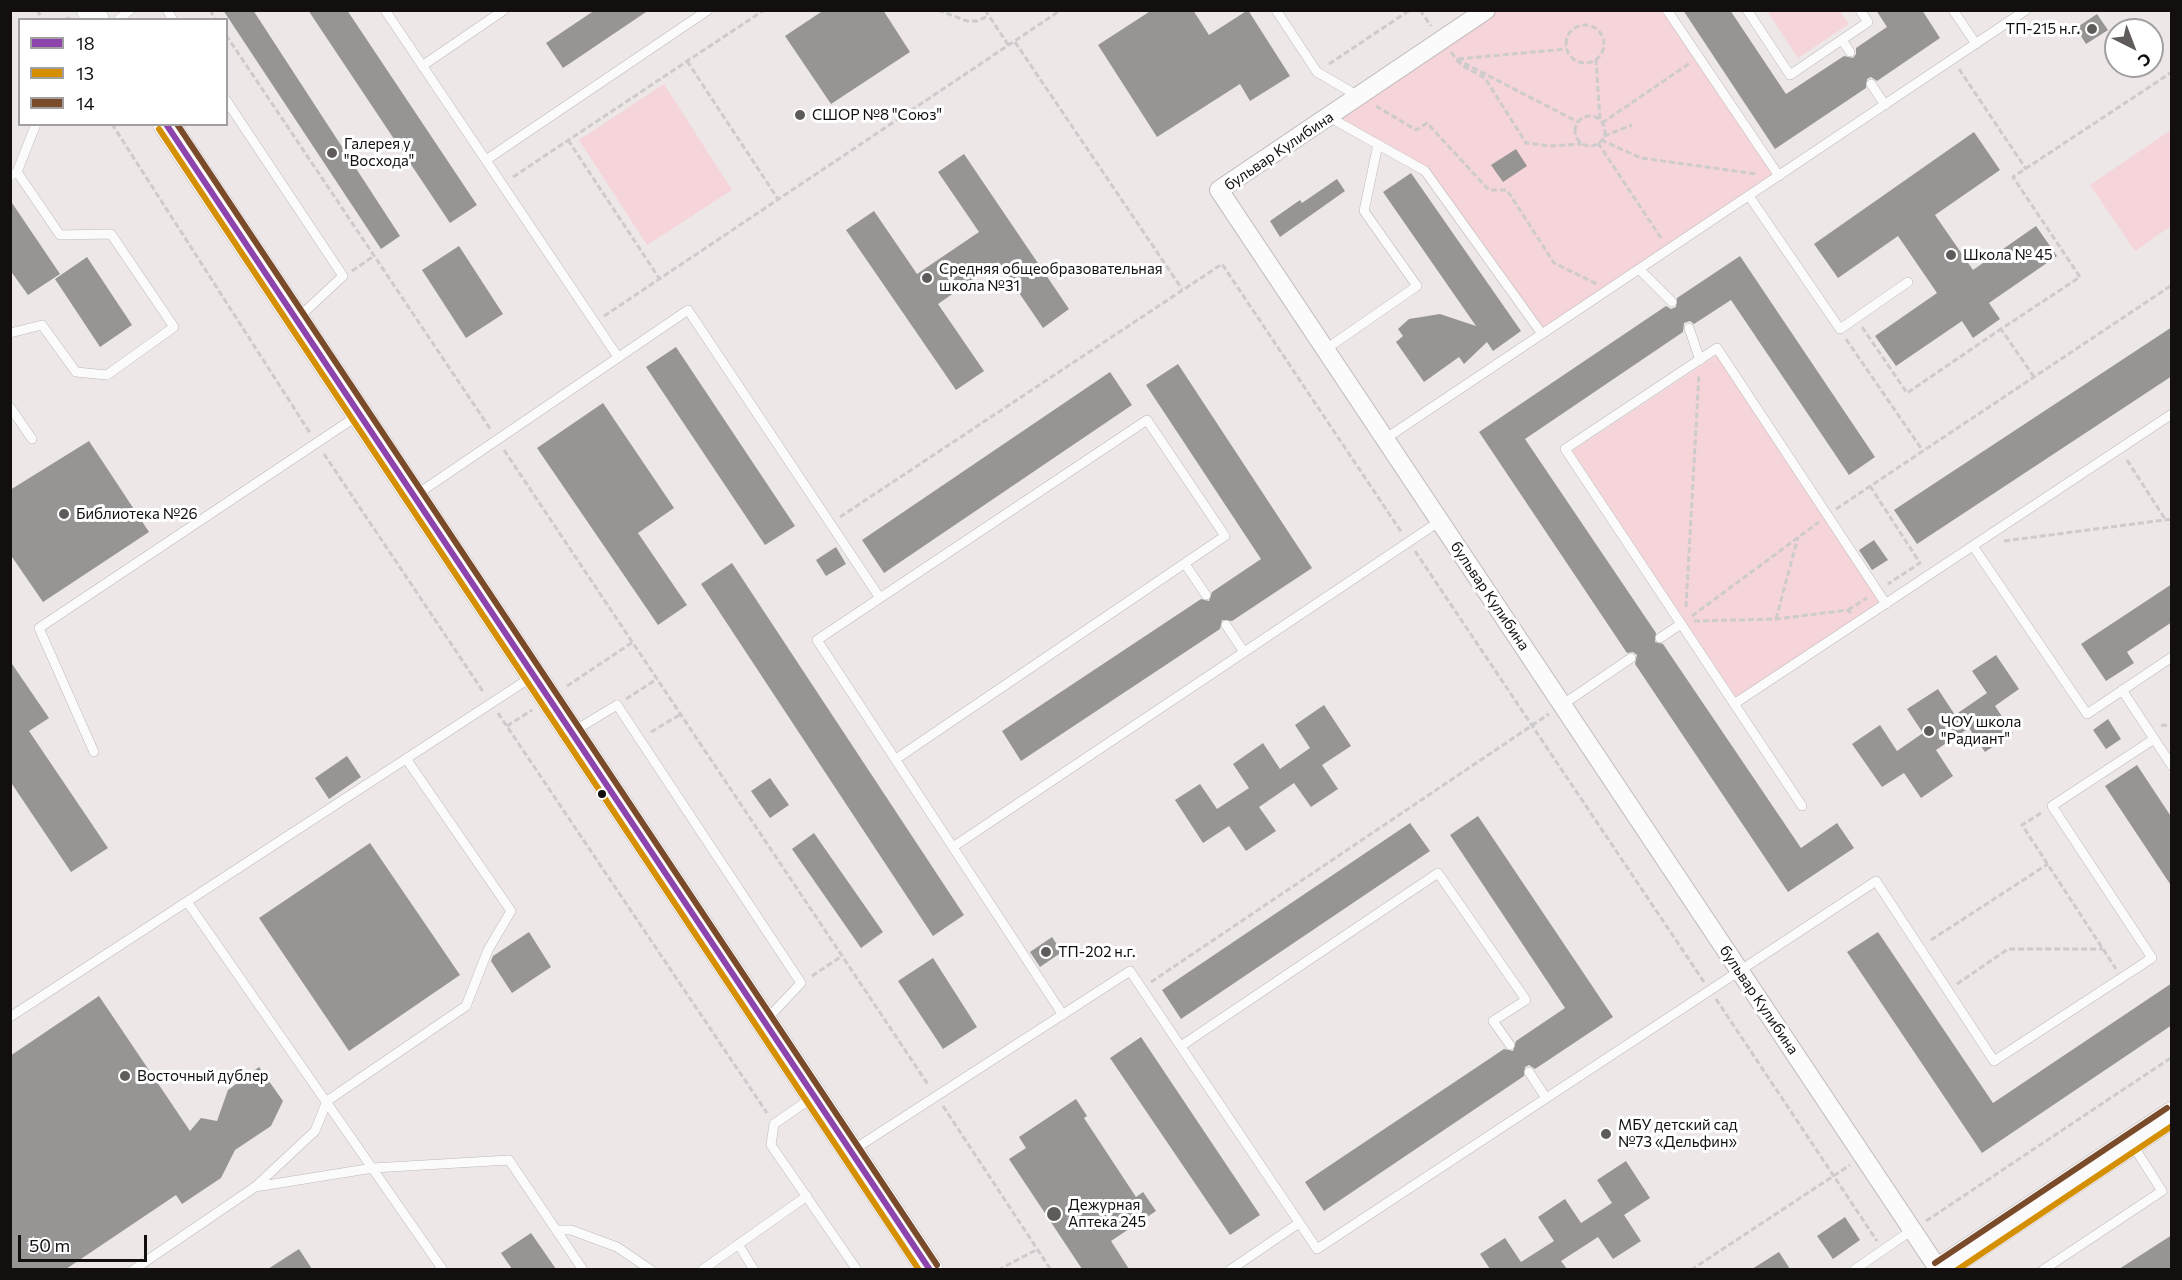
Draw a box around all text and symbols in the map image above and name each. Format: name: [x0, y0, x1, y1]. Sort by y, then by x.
legend: [18, 18, 228, 126]
north arrow: [2104, 18, 2164, 78]
place label: ТП-215 н.г.: [2006, 20, 2080, 38]
marker: ТП-215 н.г.: [2085, 22, 2099, 36]
text: 18: [76, 32, 95, 54]
text: С: [2135, 50, 2155, 71]
text: 13: [76, 62, 94, 84]
text: 14: [76, 92, 95, 114]
place label: СШОР №8 "Союз": [812, 106, 942, 124]
marker: СШОР №8 "Союз": [793, 108, 807, 122]
street label: бульвар Кулибина: [1221, 108, 1337, 194]
place label: Галерея у "Восхода": [344, 135, 414, 170]
marker: Галерея у "Восхода": [325, 146, 339, 160]
place label: Школа № 45: [1963, 246, 2053, 264]
marker: Школа № 45: [1944, 248, 1958, 262]
place label: Средняя общеобразовательная школа №31: [939, 260, 1163, 295]
marker: Средняя общеобразовательная школа №31: [920, 271, 934, 285]
place label: Библиотека №26: [76, 505, 198, 523]
marker: Библиотека №26: [57, 507, 71, 521]
street label: бульвар Кулибина: [1447, 538, 1533, 654]
place label: ЧОУ школа "Радиант": [1941, 713, 2021, 748]
marker: ЧОУ школа "Радиант": [1922, 724, 1936, 738]
unlabelled marker: [596, 788, 608, 800]
street label: бульвар Кулибина: [1716, 942, 1802, 1058]
place label: ТП-202 н.г.: [1058, 943, 1135, 961]
marker: ТП-202 н.г.: [1039, 945, 1053, 959]
place label: Восточный дублер: [137, 1067, 269, 1085]
marker: Восточный дублер: [118, 1069, 132, 1083]
place label: МБУ детский сад №73 «Дельфин»: [1618, 1116, 1738, 1151]
marker: МБУ детский сад №73 «Дельфин»: [1599, 1127, 1613, 1141]
place label: Дежурная Аптека 245: [1068, 1196, 1146, 1231]
marker: Дежурная Аптека 245: [1045, 1205, 1063, 1223]
scale bar: [21, 1223, 150, 1261]
text: 50 m: [29, 1234, 70, 1256]

